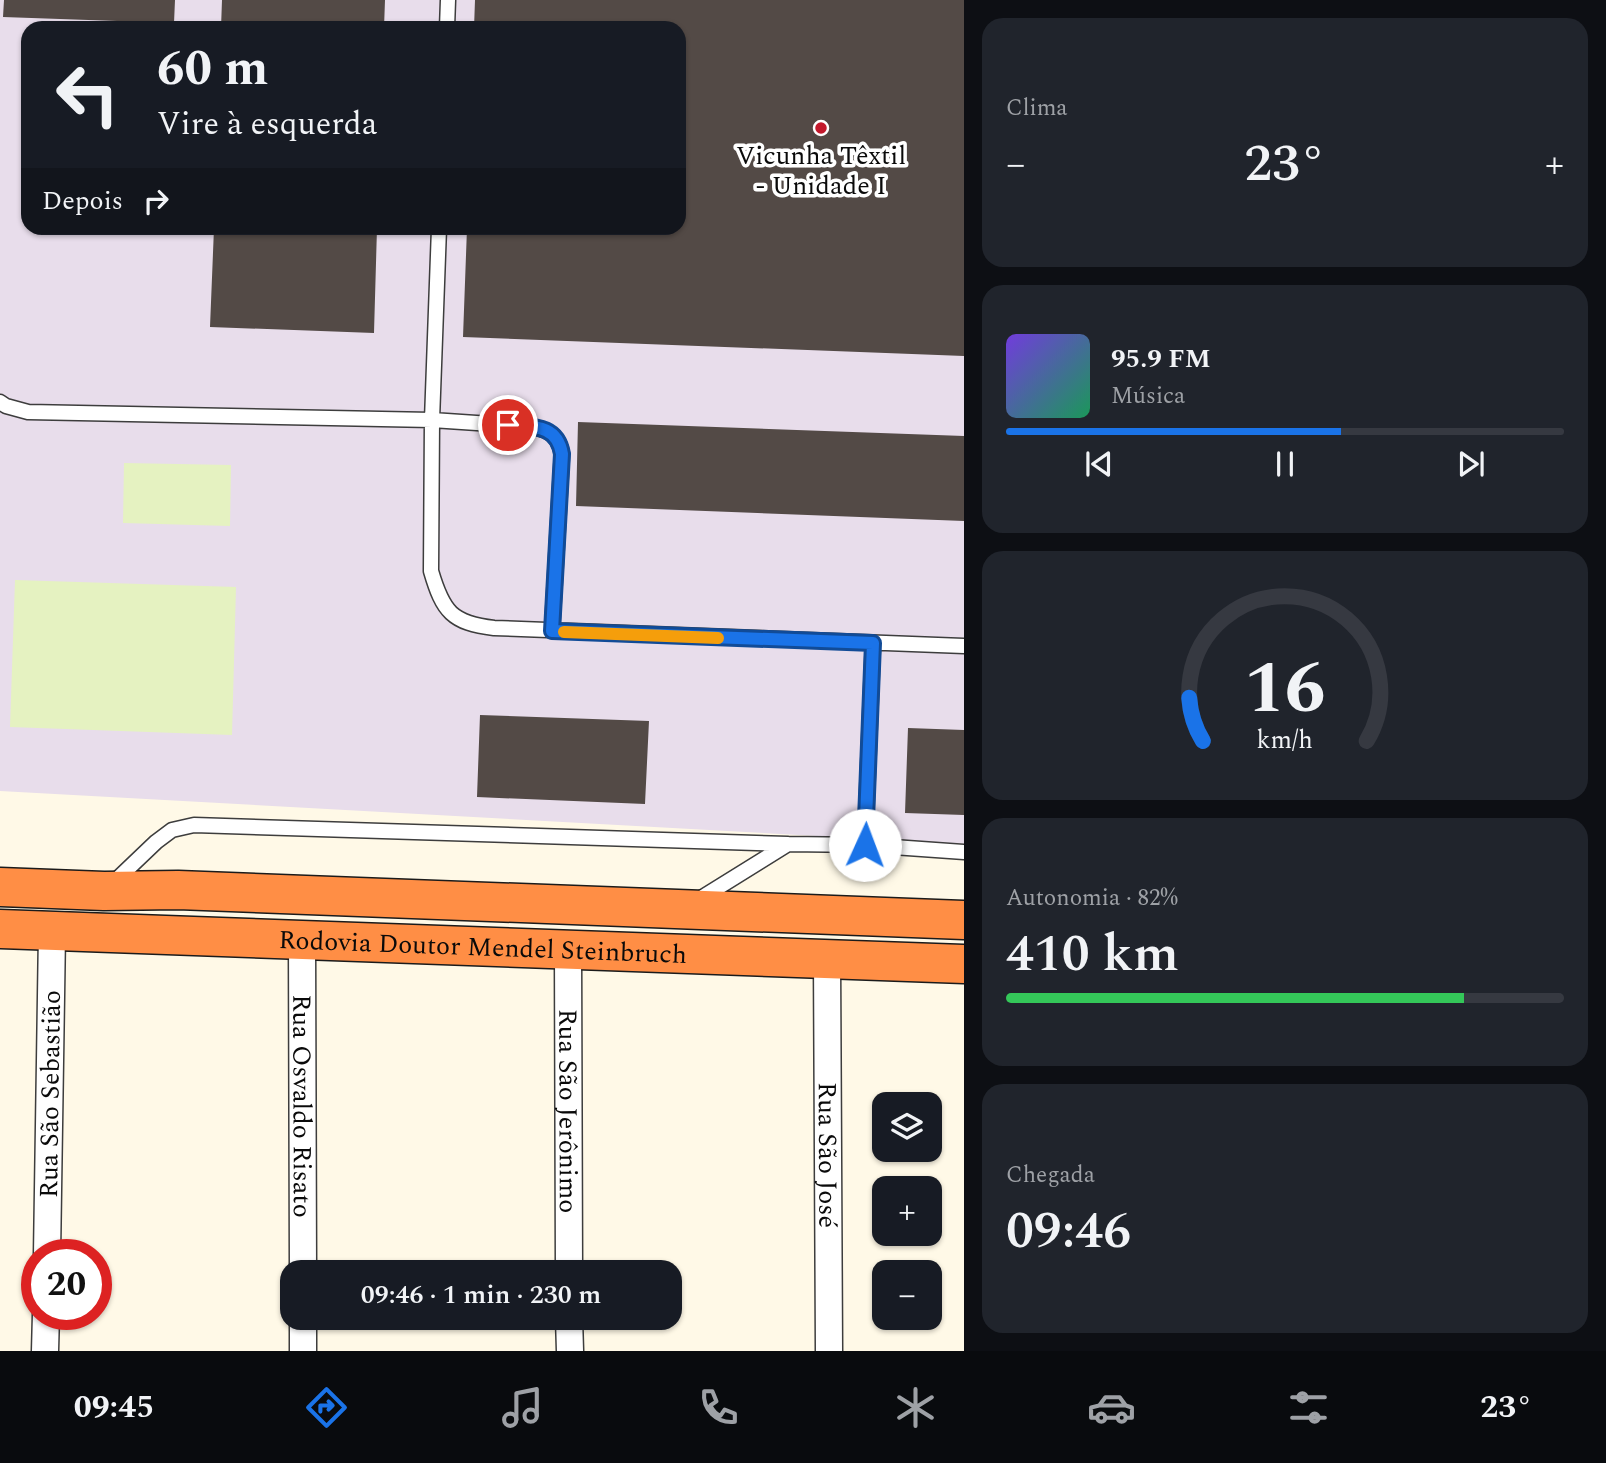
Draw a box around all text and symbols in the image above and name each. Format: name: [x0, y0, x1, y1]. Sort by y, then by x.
text: 60 m: [157, 32, 268, 107]
icon: left: [42, 49, 133, 140]
text: Clima: [1006, 91, 1068, 126]
text: Vire à esquerda: [157, 100, 377, 149]
marker: Vicunha Têxtil - Unidade I: [813, 120, 829, 136]
text: 23°: [1244, 125, 1326, 204]
place label: Vicunha Têxtil - Unidade I: [736, 136, 906, 206]
text: −: [1006, 136, 1025, 194]
text: +: [1545, 136, 1564, 194]
text: Depois: [42, 181, 123, 221]
icon: right: [137, 182, 175, 220]
text: 95.9 FM: [1111, 339, 1211, 379]
text: Música: [1111, 379, 1185, 414]
pin: [478, 395, 538, 455]
icon: arrive: [489, 406, 527, 444]
icon: previous: [1080, 445, 1118, 483]
icon: pause: [1266, 445, 1304, 483]
icon: next: [1452, 445, 1490, 483]
text: 16: [1244, 635, 1326, 746]
text: km/h: [1257, 722, 1313, 760]
position arrow: [828, 808, 902, 882]
text: Autonomia · 82%: [1006, 881, 1178, 916]
text: 410 km: [1006, 915, 1179, 994]
street label: Rodovia Doutor Mendel Steinbruch: [278, 920, 688, 975]
street label: Rua São Sebastião: [29, 990, 72, 1198]
street label: Rua Osvaldo Risato: [281, 994, 322, 1218]
street label: Rua São Jerônimo: [547, 1009, 588, 1213]
street label: Rua São José: [807, 1082, 847, 1228]
map controls: [872, 1092, 942, 1330]
button: layers: [872, 1092, 942, 1162]
text: Chegada: [1006, 1158, 1095, 1193]
button: +: [872, 1176, 942, 1246]
text: 09:46: [1006, 1192, 1131, 1271]
speed limit sign: 20: [21, 1239, 112, 1330]
button: −: [872, 1260, 942, 1330]
text: 09:46 · 1 min · 230 m: [361, 1275, 601, 1315]
text: 09:45: [74, 1383, 154, 1432]
icon: directions: [302, 1383, 351, 1432]
icon: music: [498, 1383, 547, 1432]
icon: phone: [694, 1383, 743, 1432]
icon: climate: [891, 1383, 940, 1432]
icon: car: [1087, 1383, 1136, 1432]
icon: filters: [1284, 1383, 1333, 1432]
text: 23°: [1480, 1383, 1532, 1432]

